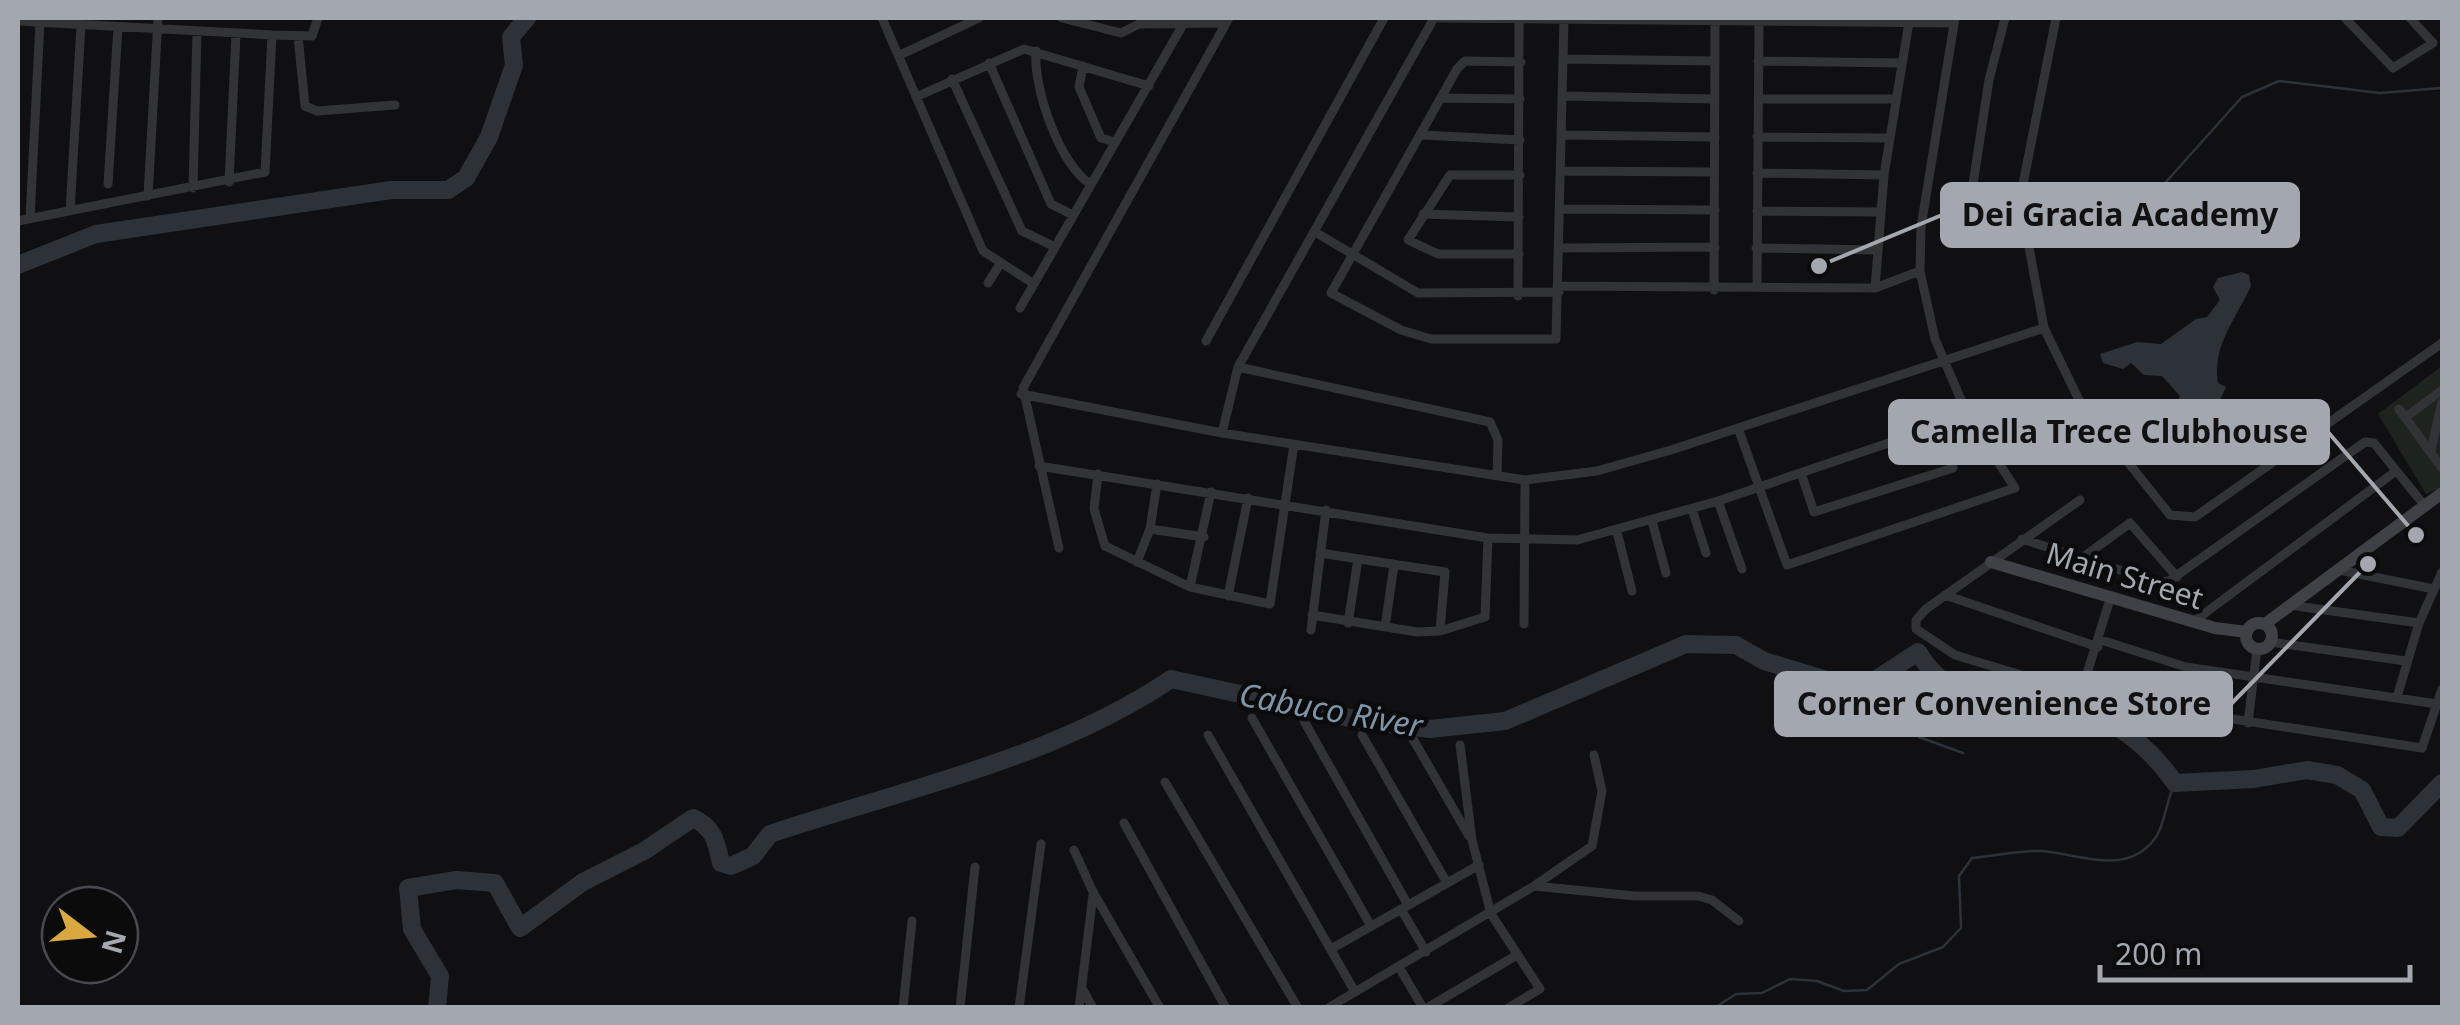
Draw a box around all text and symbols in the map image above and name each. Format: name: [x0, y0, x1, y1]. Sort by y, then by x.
callout: Dei Gracia Academy: [1942, 184, 2298, 246]
text: Dei Gracia Academy: [1962, 192, 2279, 235]
callout: Camella Trece Clubhouse: [1890, 401, 2328, 463]
text: Camella Trece Clubhouse: [1910, 409, 2308, 452]
street label: Main Street: [2042, 532, 2209, 618]
water label: Cabuco River: [1236, 672, 1427, 746]
callout: Corner Convenience Store: [1776, 673, 2231, 735]
text: Corner Convenience Store: [1797, 681, 2211, 724]
north arrow: [40, 885, 140, 985]
scale bar: [2100, 920, 2410, 982]
text: N: [94, 926, 136, 958]
text: 200 m: [2115, 933, 2202, 974]

